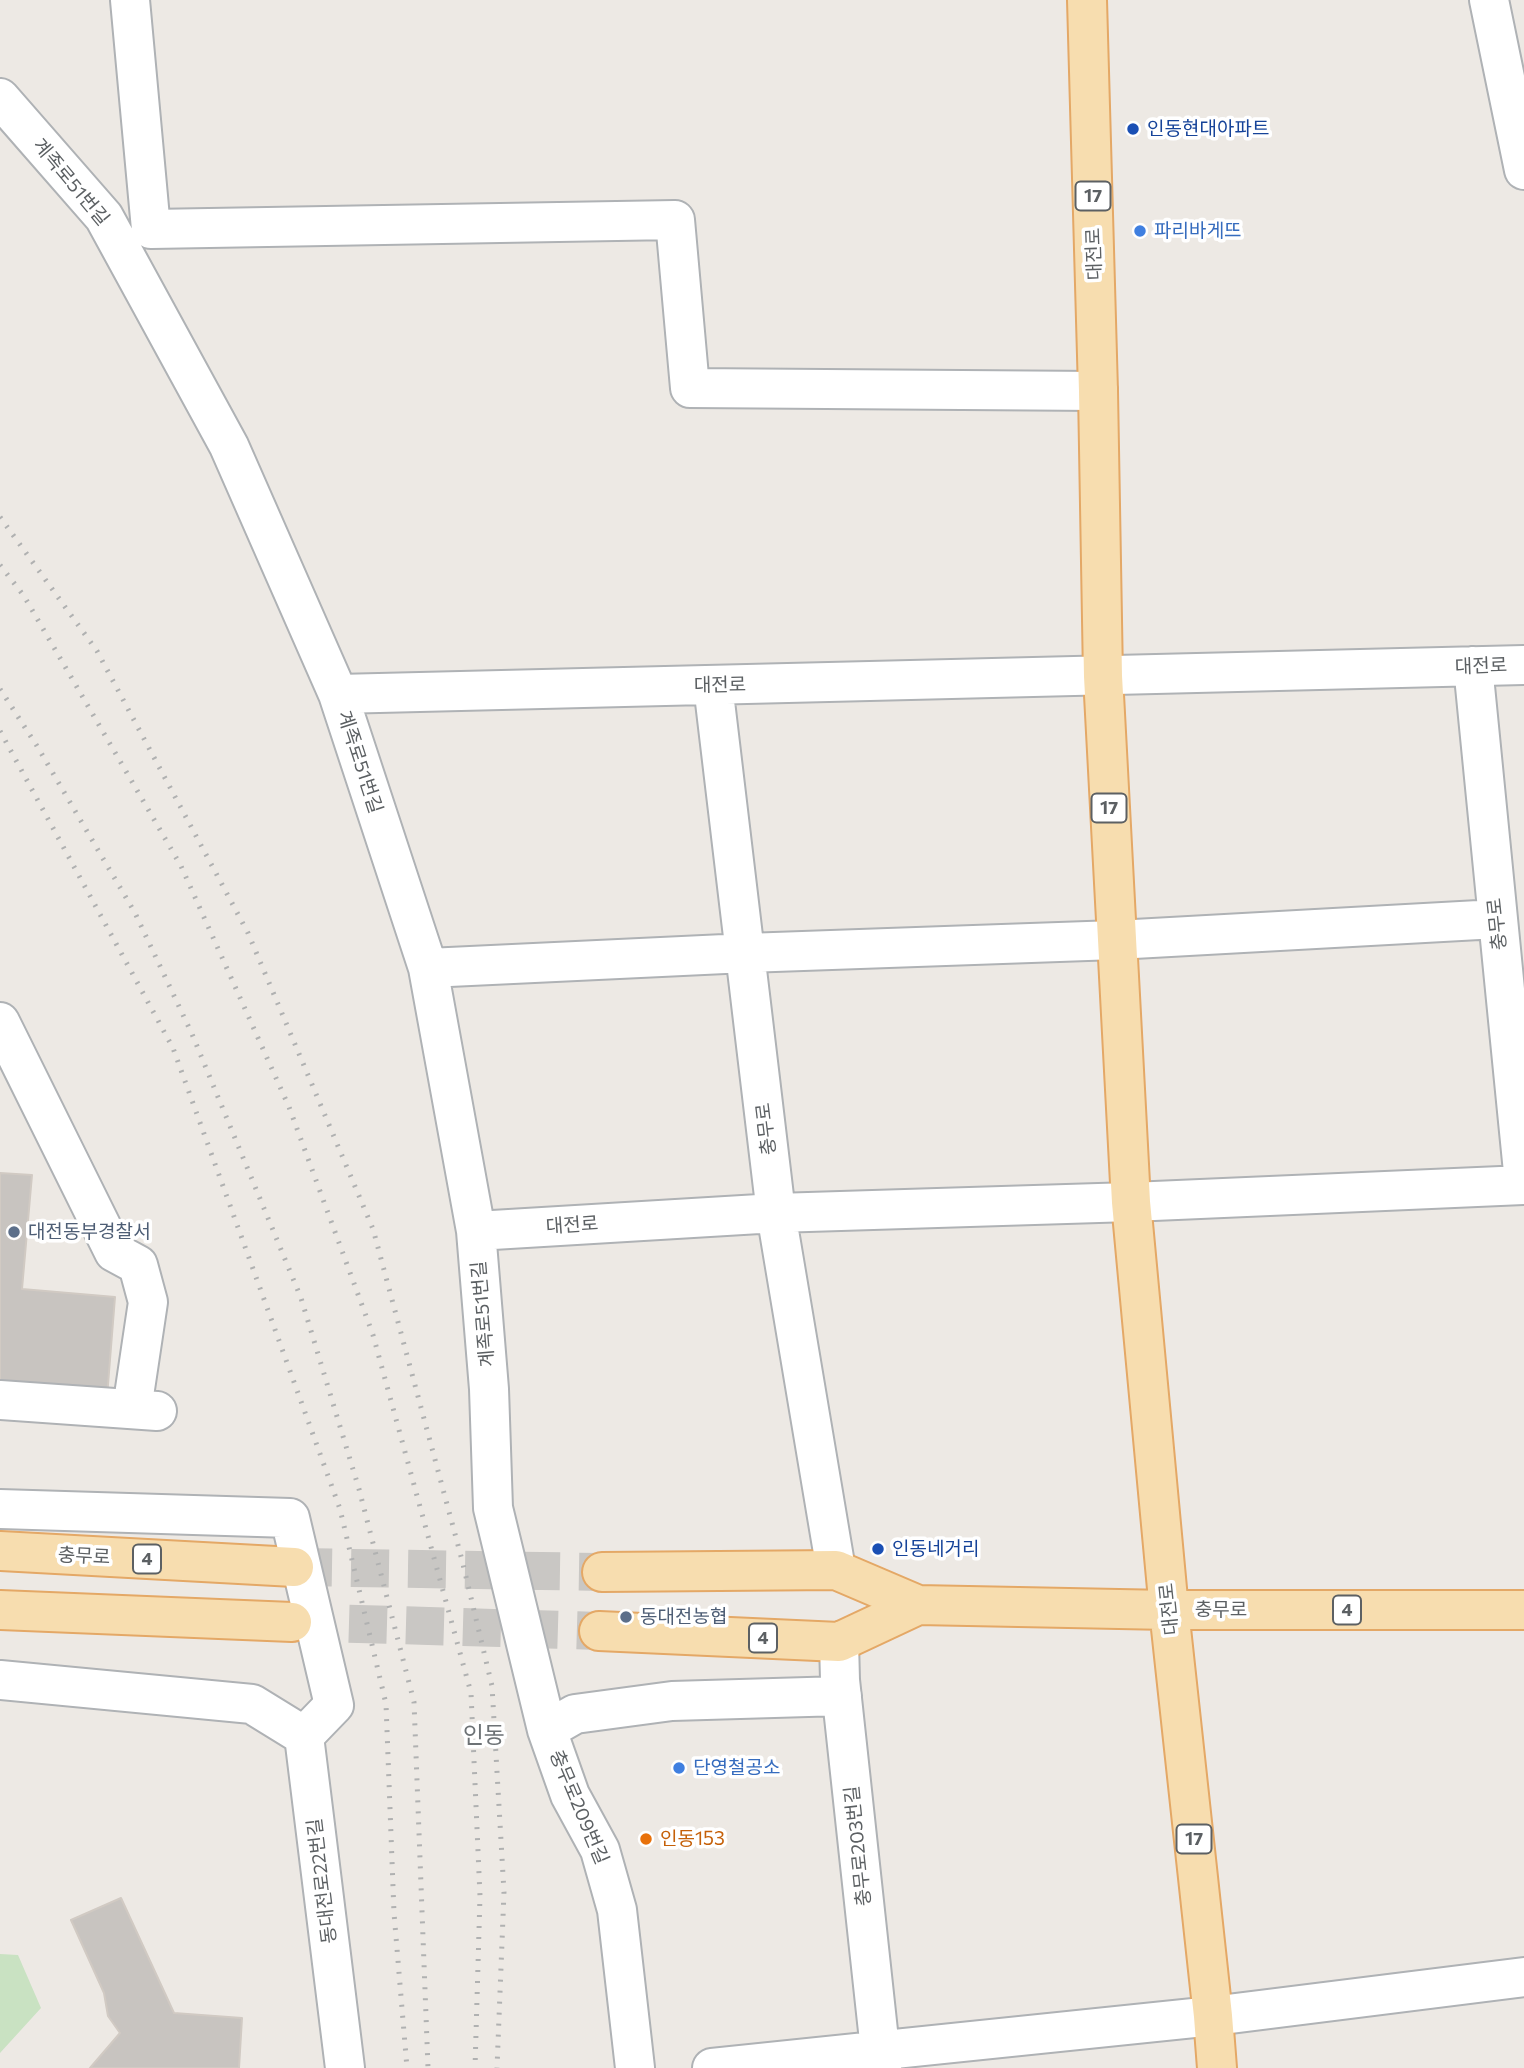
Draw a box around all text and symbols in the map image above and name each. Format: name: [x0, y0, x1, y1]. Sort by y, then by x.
place label: 인동현대아파트: [1147, 118, 1269, 140]
marker: 인동현대아파트: [1125, 121, 1141, 137]
street label: 계족로51번길: [28, 134, 114, 230]
road number: 17: [1076, 182, 1110, 210]
place label: 파리바게뜨: [1154, 220, 1241, 242]
marker: 파리바게뜨: [1132, 223, 1148, 239]
street label: 대전로: [1082, 227, 1106, 281]
street label: 대전로: [1454, 654, 1508, 678]
street label: 대전로: [694, 673, 746, 697]
street label: 계족로51번길: [333, 708, 387, 816]
road number: 17: [1092, 794, 1126, 822]
street label: 충무로: [1483, 897, 1511, 951]
street label: 충무로: [751, 1102, 781, 1156]
street label: 대전로: [545, 1212, 599, 1238]
place label: 대전동부경찰서: [28, 1221, 150, 1243]
marker: 대전동부경찰서: [6, 1224, 22, 1240]
street label: 계족로51번길: [467, 1260, 499, 1368]
place label: 인동네거리: [892, 1538, 979, 1560]
marker: 인동네거리: [870, 1541, 886, 1557]
street label: 충무로: [57, 1543, 111, 1569]
road number: 4: [133, 1544, 161, 1574]
street label: 대전로: [1155, 1582, 1183, 1636]
road number: 4: [1333, 1596, 1361, 1624]
street label: 충무로: [1195, 1599, 1247, 1621]
place label: 동대전농협: [640, 1606, 727, 1628]
marker: 동대전농협: [618, 1609, 634, 1625]
road number: 4: [749, 1624, 777, 1652]
district label: 인동: [463, 1721, 505, 1749]
street label: 충무로209번길: [545, 1746, 613, 1868]
place label: 단영철공소: [693, 1757, 780, 1779]
marker: 단영철공소: [671, 1760, 687, 1776]
street label: 충무로203번길: [840, 1785, 876, 1907]
street label: 동대전로22번길: [303, 1817, 341, 1945]
road number: 17: [1176, 1825, 1212, 1854]
place label: 인동153: [660, 1828, 725, 1850]
marker: 인동153: [638, 1831, 654, 1847]

